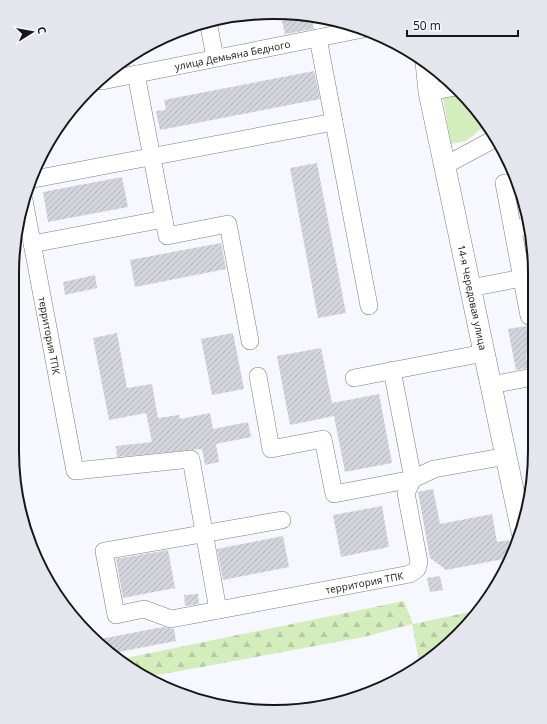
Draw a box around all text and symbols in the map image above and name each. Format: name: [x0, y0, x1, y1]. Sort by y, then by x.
north arrow: [12, 12, 52, 52]
scale bar: [407, 12, 518, 38]
text: 50 m: [413, 17, 441, 34]
text: С: [34, 25, 50, 35]
street label: улица Демьяна Бедного: [173, 37, 291, 73]
street label: 14-я Чередовая улица: [454, 243, 490, 351]
street label: территория ТПК: [35, 295, 64, 377]
street label: территория ТПК: [324, 568, 405, 597]

